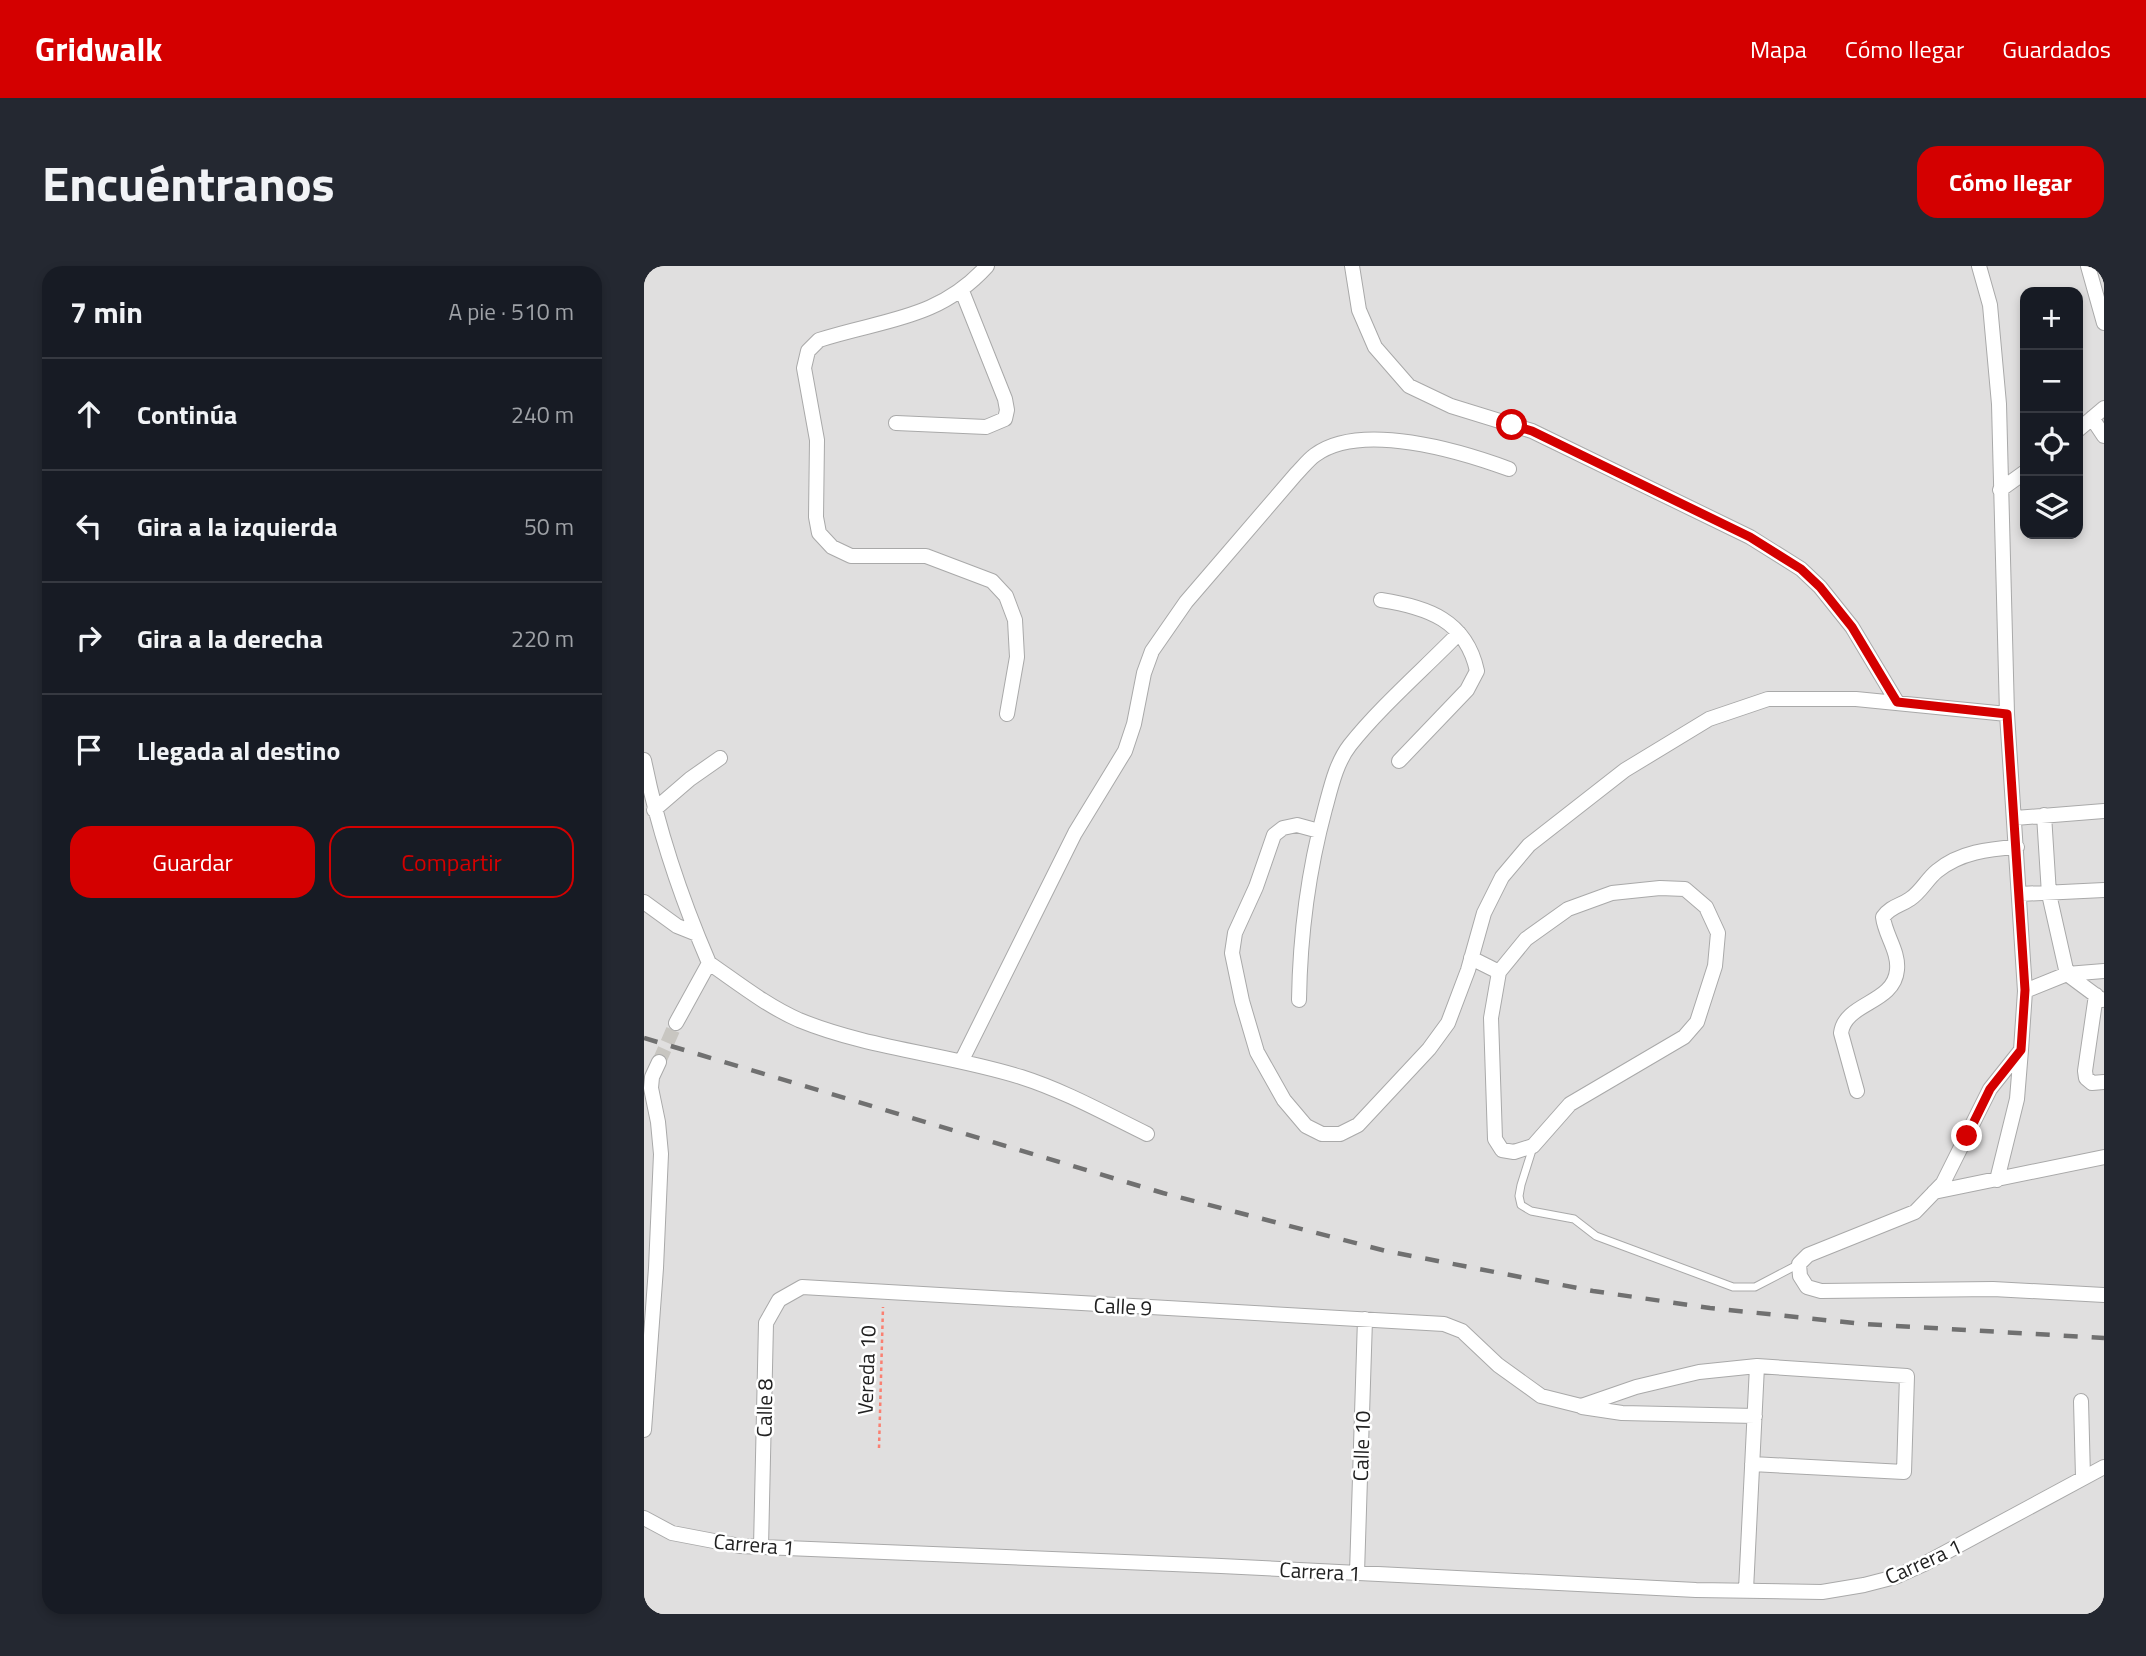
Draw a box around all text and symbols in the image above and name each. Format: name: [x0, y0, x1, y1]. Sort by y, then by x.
text: Gridwalk: [35, 24, 162, 74]
text: Mapa: [1750, 31, 1807, 67]
text: Cómo llegar: [1845, 31, 1964, 67]
text: Guardados: [2002, 31, 2111, 67]
text: Encuéntranos: [42, 145, 335, 220]
button: Cómo llegar: [1917, 146, 2104, 218]
map controls: [2020, 287, 2083, 539]
button: +: [2020, 287, 2083, 350]
text: 7 min: [70, 289, 143, 335]
text: A pie · 510 m: [448, 294, 574, 329]
button: −: [2020, 350, 2083, 413]
icon: ahead: [70, 395, 108, 433]
text: Continúa: [137, 395, 237, 434]
text: 240 m: [511, 397, 574, 432]
route start: [1496, 409, 1527, 440]
button: locate: [2020, 413, 2083, 476]
button: layers: [2020, 476, 2083, 539]
icon: left: [70, 507, 108, 545]
text: Gira a la izquierda: [137, 507, 338, 546]
text: 50 m: [524, 509, 574, 544]
icon: right: [70, 619, 108, 657]
text: Gira a la derecha: [137, 619, 323, 658]
text: 220 m: [511, 621, 574, 656]
icon: arrive: [70, 731, 108, 769]
text: Llegada al destino: [137, 731, 340, 770]
button: Guardar: [70, 826, 315, 898]
button: Compartir: [329, 826, 574, 898]
route end: [1951, 1120, 1982, 1151]
street label: Calle 9: [1093, 1288, 1153, 1324]
street label: Vereda 10: [848, 1325, 884, 1415]
street label: Calle 8: [747, 1378, 781, 1438]
street label: Calle 10: [1344, 1410, 1378, 1482]
street label: Carrera 1: [712, 1525, 796, 1563]
street label: Carrera 1: [1879, 1530, 1967, 1592]
street label: Carrera 1: [1279, 1553, 1361, 1589]

